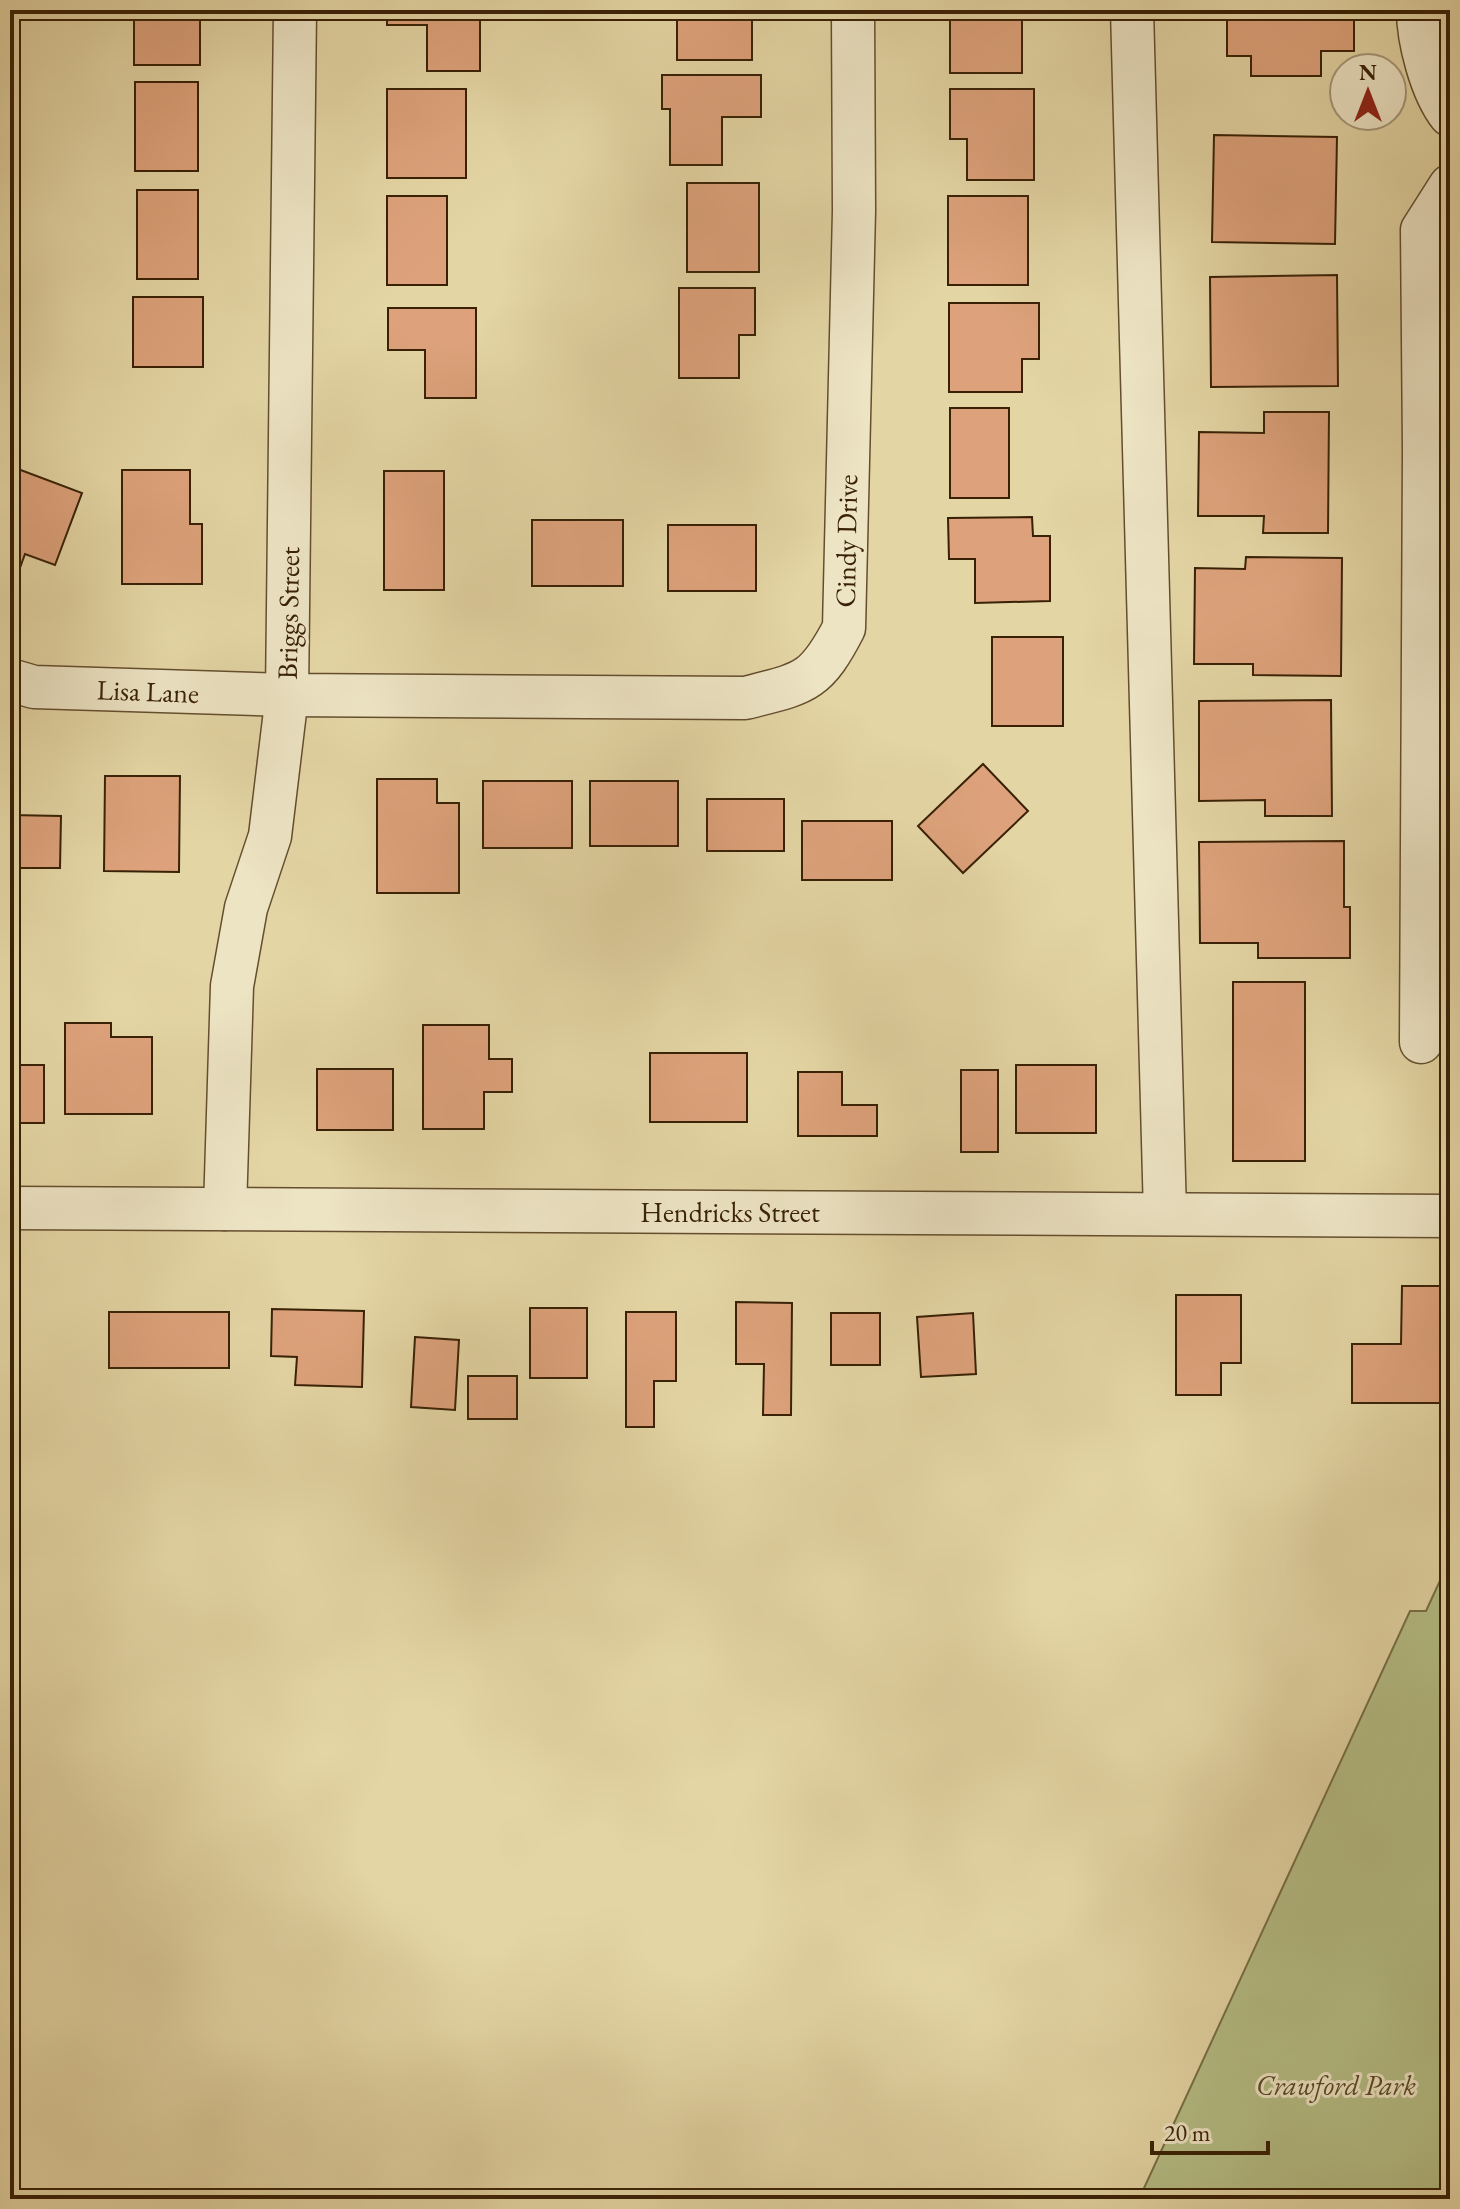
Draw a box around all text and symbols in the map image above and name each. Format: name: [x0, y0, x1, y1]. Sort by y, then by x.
north arrow: [1328, 52, 1408, 132]
text: N: [1359, 58, 1377, 87]
street label: Cindy Drive: [827, 474, 865, 608]
street label: Briggs Street: [269, 546, 307, 680]
street label: Lisa Lane: [96, 671, 200, 711]
street label: Hendricks Street: [640, 1194, 820, 1230]
park label: Crawford Park: [1256, 2067, 1416, 2103]
scale bar: [1152, 2105, 1268, 2155]
text: 20 m: [1164, 2117, 1211, 2148]

